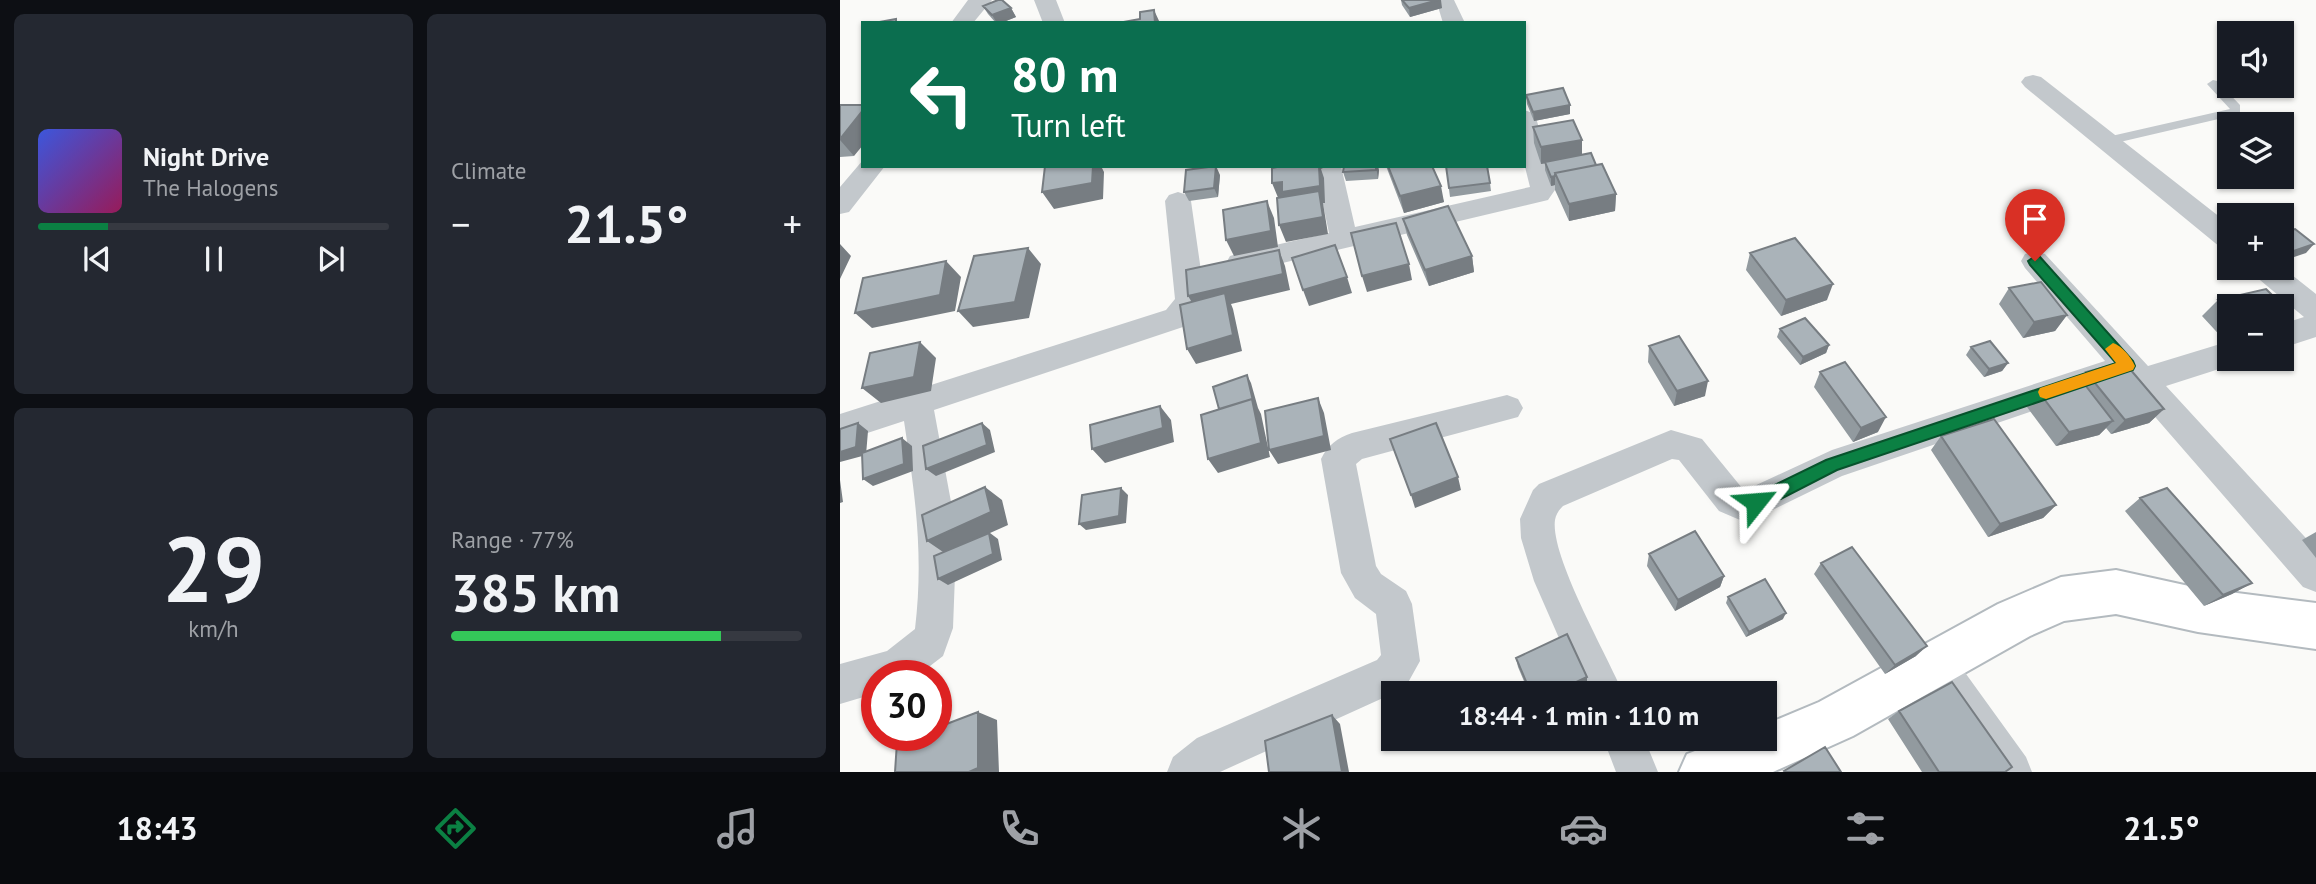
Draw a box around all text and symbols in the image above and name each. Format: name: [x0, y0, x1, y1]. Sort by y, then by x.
map controls: [2217, 21, 2294, 371]
button: sound: [2217, 21, 2294, 98]
text: 80 m: [1011, 42, 1118, 106]
icon: left: [896, 49, 987, 140]
text: Turn left: [1011, 104, 1126, 146]
button: layers: [2217, 112, 2294, 189]
text: Night Drive: [143, 140, 269, 173]
text: Climate: [451, 156, 526, 185]
text: The Halogens: [143, 173, 278, 202]
pin: [2005, 189, 2065, 261]
text: 21.5°: [565, 190, 688, 257]
text: −: [451, 199, 470, 248]
text: +: [783, 199, 802, 248]
icon: arrive: [2016, 200, 2054, 238]
button: +: [2217, 203, 2294, 280]
icon: previous: [78, 240, 116, 278]
icon: pause: [195, 240, 233, 278]
icon: next: [312, 240, 350, 278]
button: −: [2217, 294, 2294, 371]
position arrow: [1719, 465, 1793, 539]
text: 29: [162, 509, 265, 627]
text: Range · 77%: [451, 525, 574, 554]
text: 385 km: [451, 559, 620, 626]
text: km/h: [188, 614, 239, 643]
speed limit sign: 30: [861, 660, 952, 751]
text: 18:44 · 1 min · 110 m: [1459, 699, 1699, 732]
icon: directions: [431, 804, 480, 853]
icon: music: [713, 804, 762, 853]
icon: phone: [995, 804, 1044, 853]
icon: climate: [1277, 804, 1326, 853]
icon: car: [1559, 804, 1608, 853]
icon: filters: [1841, 804, 1890, 853]
text: 18:43: [117, 807, 198, 849]
text: 21.5°: [2123, 807, 2199, 849]

